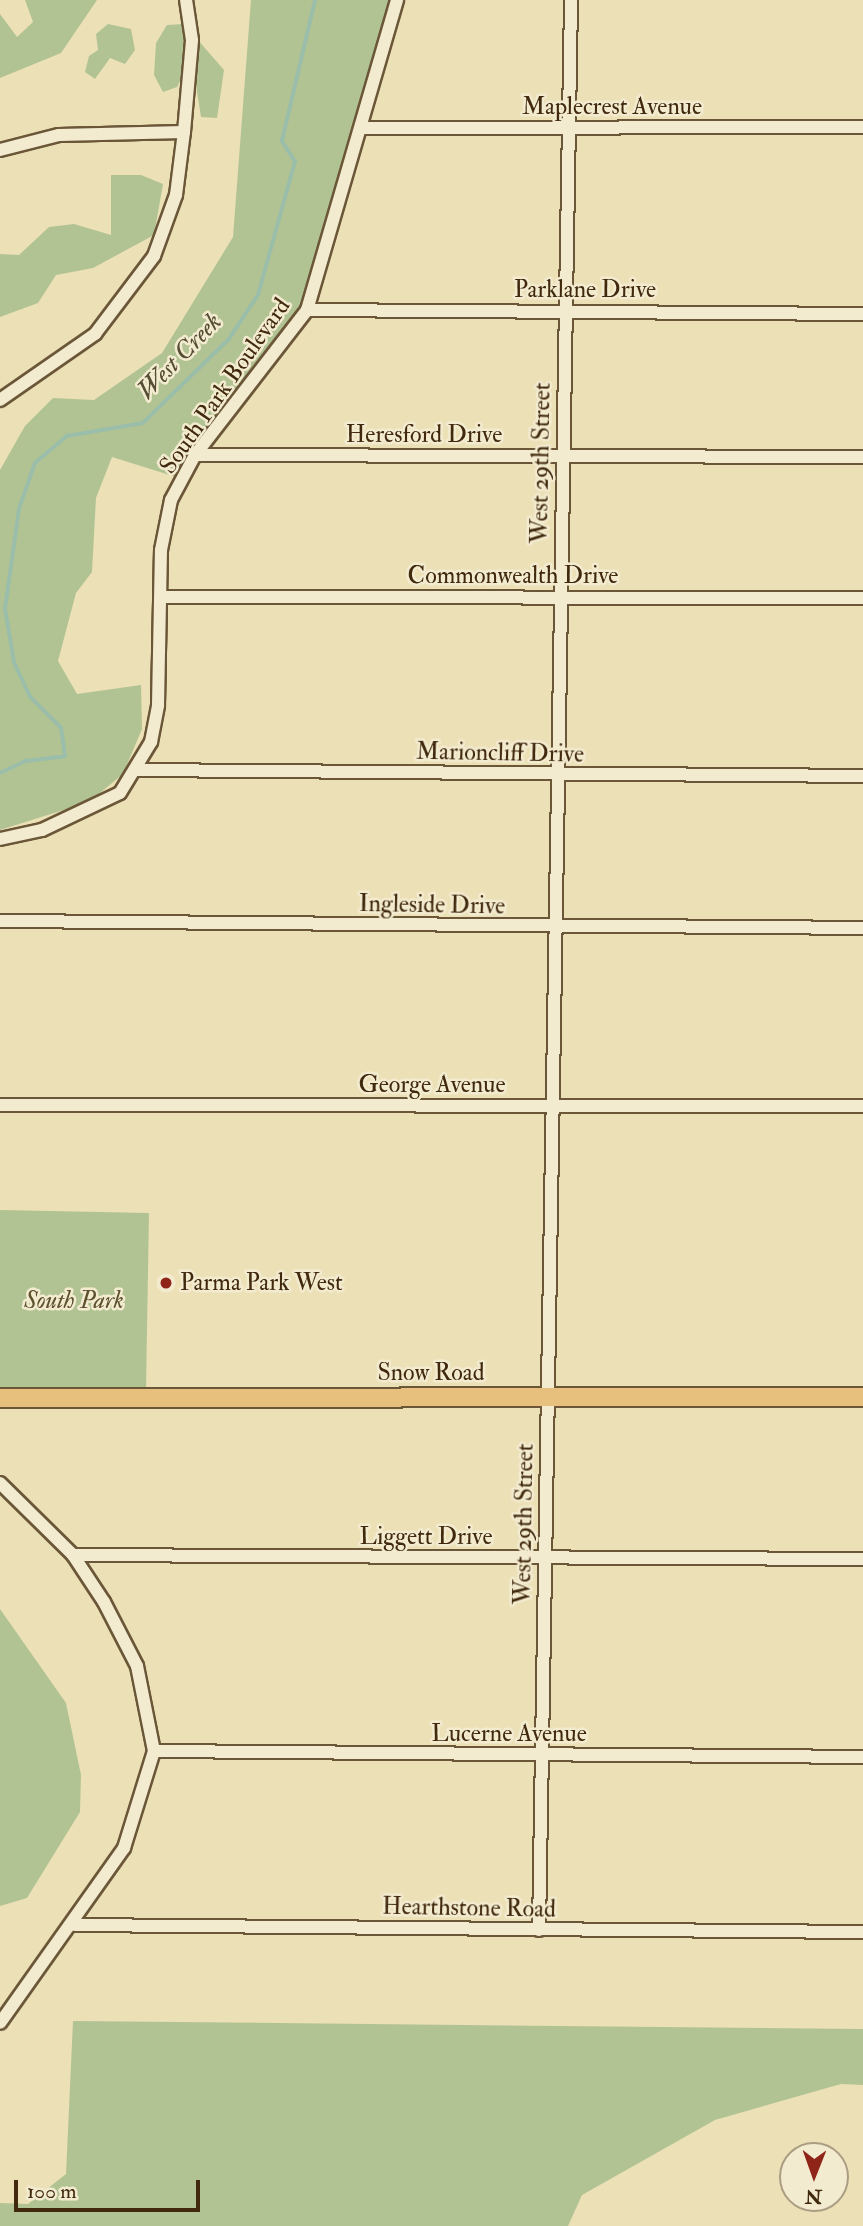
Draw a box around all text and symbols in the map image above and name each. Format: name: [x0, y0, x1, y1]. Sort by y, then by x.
street label: Maplecrest Avenue: [522, 93, 702, 121]
street label: Parklane Drive: [514, 276, 656, 304]
street label: South Park Boulevard: [154, 293, 296, 479]
water label: West Creek: [131, 307, 229, 407]
street label: West 29th Street: [525, 382, 557, 544]
street label: Heresford Drive: [346, 421, 502, 449]
street label: Commonwealth Drive: [408, 562, 618, 590]
street label: Marioncliff Drive: [416, 737, 584, 769]
street label: Ingleside Drive: [359, 889, 505, 921]
street label: George Avenue: [359, 1071, 505, 1099]
place label: Parma Park West: [180, 1269, 343, 1297]
marker: Parma Park West: [158, 1275, 174, 1291]
park label: South Park: [24, 1287, 124, 1315]
street label: Snow Road: [377, 1359, 485, 1387]
street label: West 29th Street: [508, 1443, 540, 1605]
street label: Liggett Drive: [360, 1523, 492, 1551]
street label: Lucerne Avenue: [431, 1720, 587, 1748]
street label: Hearthstone Road: [382, 1892, 556, 1924]
north arrow: [779, 2142, 849, 2212]
scale bar: [18, 2166, 203, 2210]
text: 100 m: [27, 2178, 77, 2205]
text: N: [805, 2184, 822, 2208]

